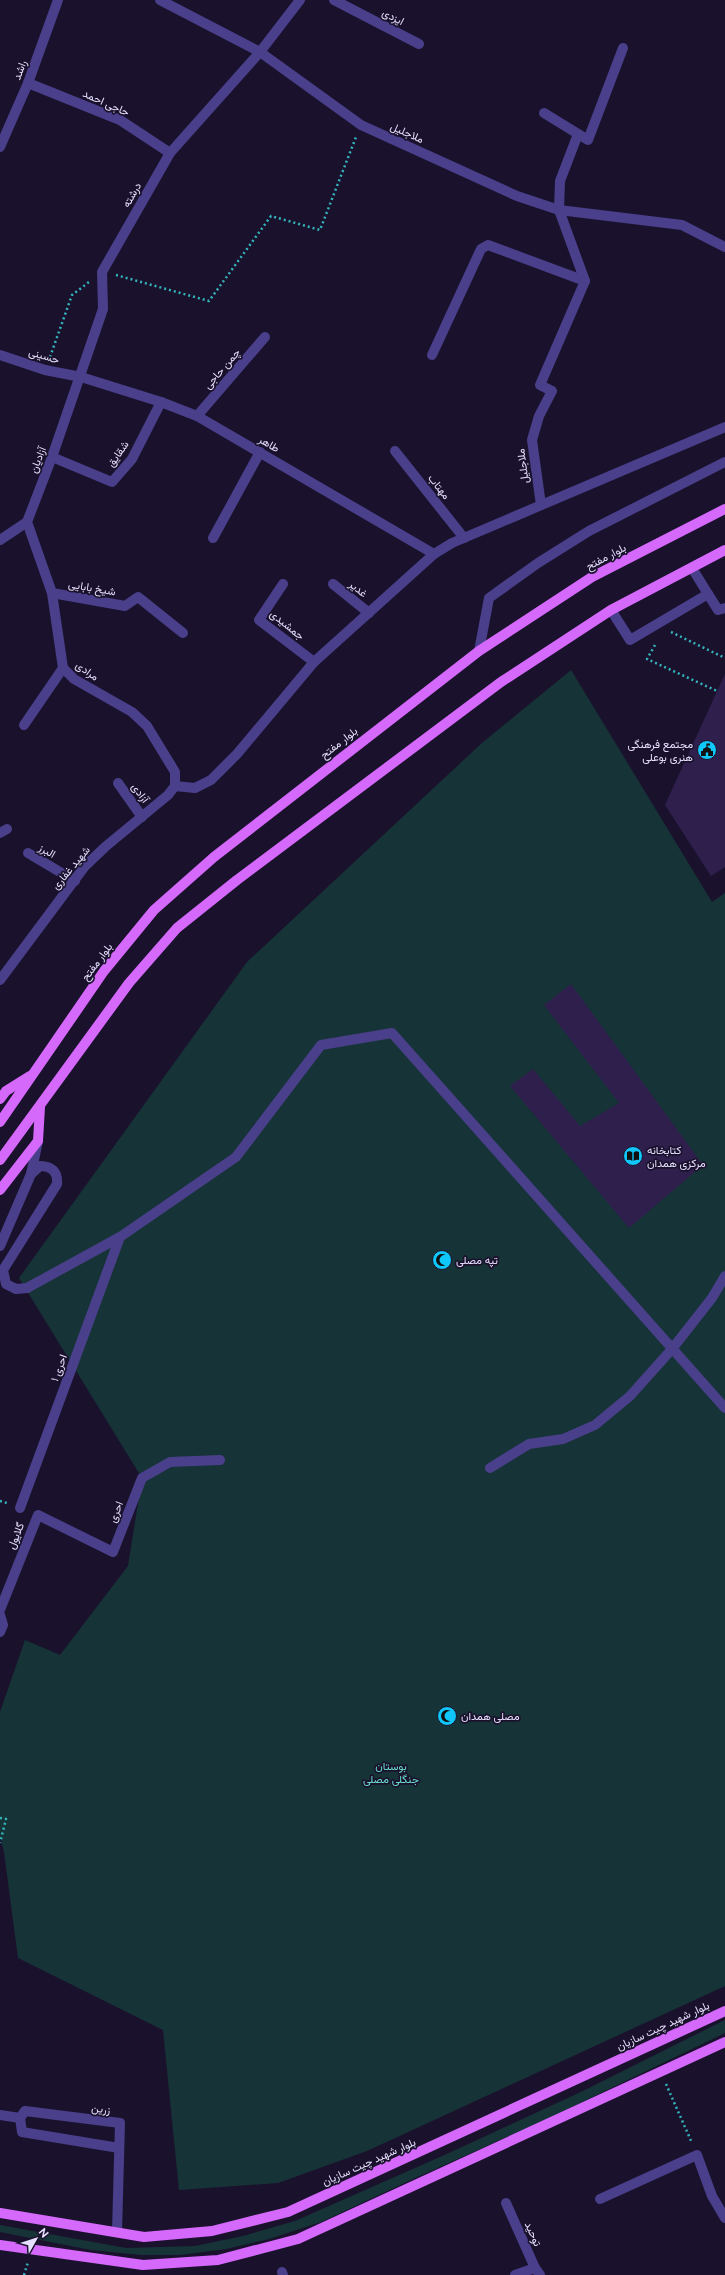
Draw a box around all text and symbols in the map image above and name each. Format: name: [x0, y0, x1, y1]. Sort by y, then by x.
street label: ایزدی: [380, 6, 406, 28]
street label: راشد: [10, 58, 30, 82]
street label: حاجی احمد: [81, 87, 131, 119]
street label: ملاجلیل: [388, 120, 426, 146]
street label: درشته: [120, 180, 144, 210]
street label: حسینی: [27, 345, 61, 367]
street label: چمن حاجی: [201, 346, 244, 392]
street label: طاهر: [255, 432, 282, 455]
street label: شقایق: [104, 438, 132, 470]
street label: آزادیان: [27, 444, 49, 475]
street label: ملاجلیل: [514, 448, 532, 484]
street label: مهتاب: [425, 472, 453, 502]
street label: بلوار مفتح: [584, 541, 629, 574]
street label: شیخ بابایی: [67, 577, 117, 600]
street label: غدیر: [346, 577, 370, 600]
street label: جمشیدی: [267, 607, 307, 643]
street label: مرادی: [73, 659, 101, 684]
street label: بلوار مفتح: [318, 724, 361, 762]
place label: مجتمع فرهنگی هنری بوعلی: [627, 738, 693, 764]
public building icon: مجتمع فرهنگی هنری بوعلی: [696, 739, 718, 761]
street label: آزادی: [129, 781, 152, 807]
street label: البرز: [35, 841, 58, 861]
street label: شهید غفاری: [49, 844, 93, 892]
street label: بلوار مفتح: [79, 941, 116, 984]
place label: کتابخانه مرکزی همدان: [647, 1144, 706, 1170]
library icon: کتابخانه مرکزی همدان: [622, 1145, 644, 1167]
mosque icon: تپه مصلی: [431, 1249, 453, 1271]
place label: تپه مصلی: [456, 1254, 498, 1268]
street label: احری ۱: [48, 1353, 70, 1383]
street label: احری: [106, 1499, 126, 1525]
street label: گلایول: [5, 1521, 27, 1551]
mosque icon: مصلی همدان: [436, 1705, 458, 1727]
place label: مصلی همدان: [461, 1710, 520, 1723]
park label: بوستان جنگلی مصلی: [363, 1760, 419, 1786]
street label: بلوار شهید چیت سازیان: [614, 1999, 712, 2054]
street label: زرین: [91, 2101, 111, 2117]
street label: بلوار شهید چیت سازیان: [320, 2136, 418, 2189]
north arrow: [16, 2219, 56, 2259]
street label: توحید: [522, 2220, 544, 2249]
text: N: [36, 2226, 51, 2240]

